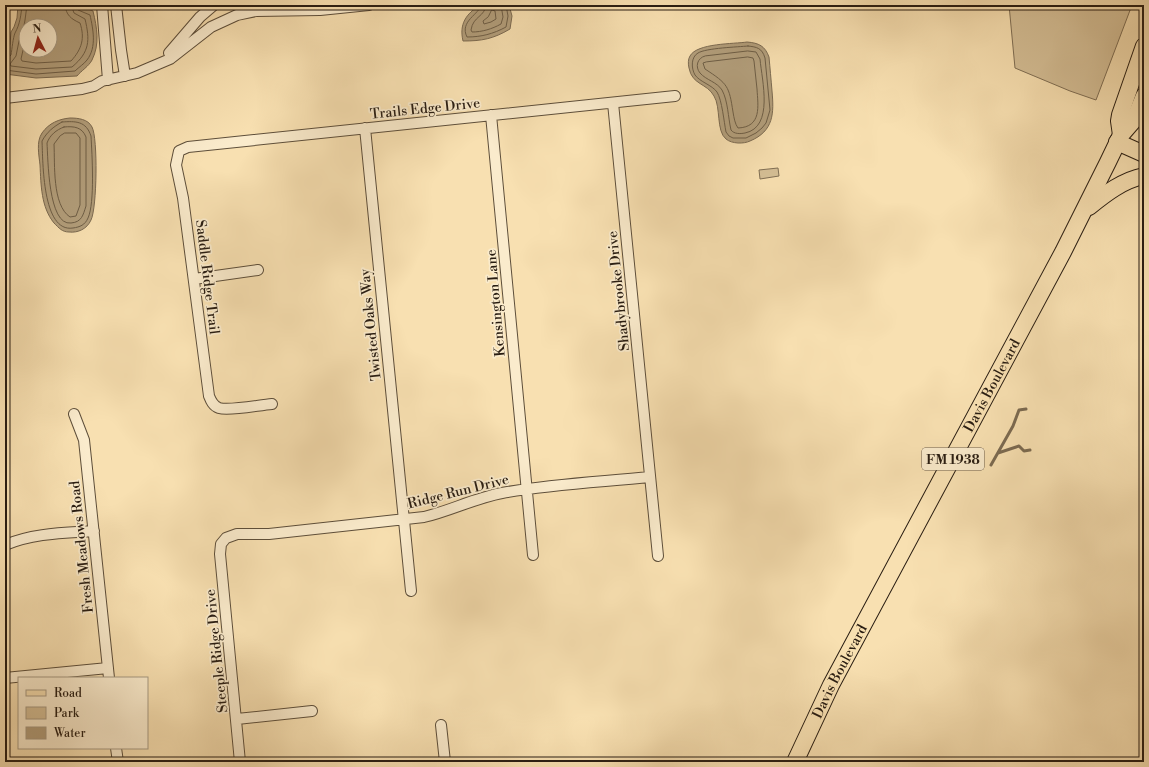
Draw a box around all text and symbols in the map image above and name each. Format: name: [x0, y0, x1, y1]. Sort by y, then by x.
north arrow: [18, 18, 58, 58]
text: N: [32, 22, 42, 36]
street label: Trails Edge Drive: [369, 94, 481, 124]
street label: Saddle Ridge Trail: [191, 219, 223, 336]
street label: Shadybrooke Drive: [604, 230, 634, 352]
street label: Kensington Lane: [482, 249, 510, 357]
street label: Twisted Oaks Way: [356, 268, 386, 382]
street label: Davis Boulevard: [960, 336, 1025, 436]
road number: FM 1938: [922, 448, 984, 470]
street label: Ridge Run Drive: [406, 471, 511, 513]
street label: Fresh Meadows Road: [66, 480, 98, 614]
street label: Steeple Ridge Drive: [202, 588, 232, 714]
street label: Davis Boulevard: [809, 622, 872, 722]
legend: [18, 677, 148, 749]
text: Road: [54, 686, 82, 701]
text: Park: [54, 706, 80, 721]
text: Water: [53, 726, 86, 741]

